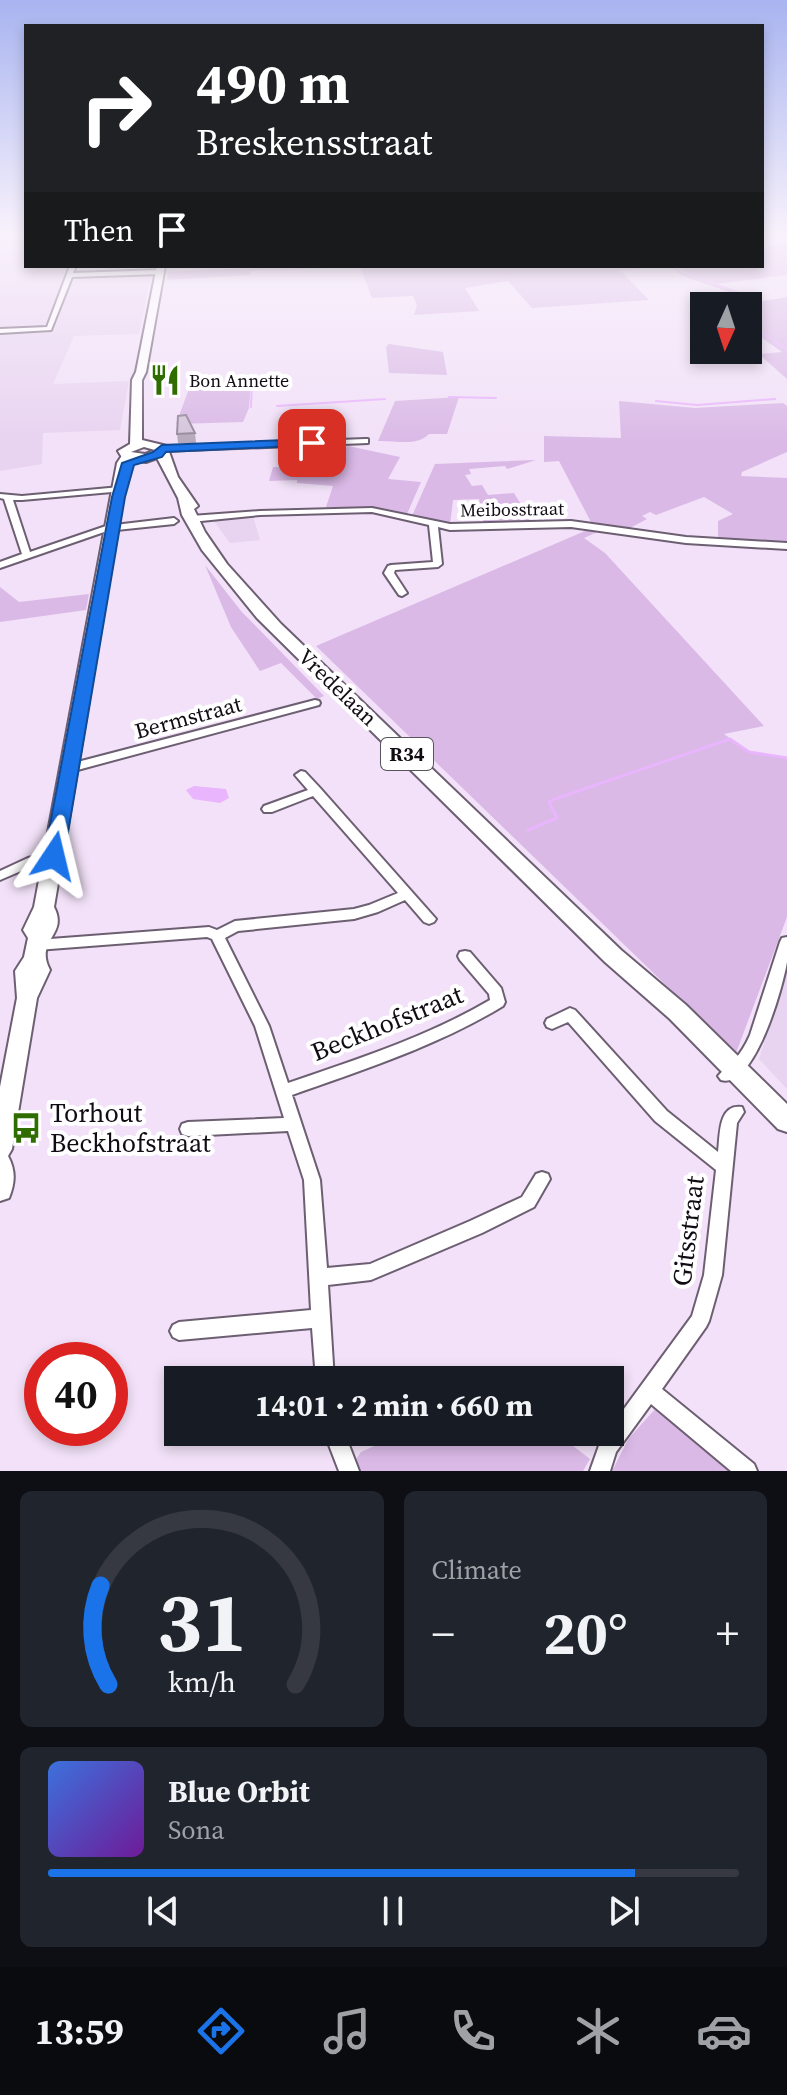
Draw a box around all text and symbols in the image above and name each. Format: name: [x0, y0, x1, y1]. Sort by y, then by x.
text: 490 m: [196, 45, 350, 122]
icon: right: [64, 56, 168, 160]
text: Breskensstraat: [196, 118, 432, 167]
icon: arrive: [150, 208, 194, 252]
text: Then: [64, 210, 134, 251]
north arrow: [690, 292, 762, 364]
map controls: [690, 292, 762, 364]
restaurant icon: Bon Annette: [148, 363, 182, 397]
place label: Bon Annette: [189, 368, 289, 393]
pin: [278, 409, 346, 477]
icon: arrive: [290, 421, 334, 465]
street label: Meibosstraat: [460, 496, 564, 522]
street label: Vredelaan: [292, 642, 384, 732]
street label: Bermstraat: [131, 688, 246, 746]
road number: R34: [381, 738, 433, 770]
position arrow: [12, 814, 96, 898]
street label: Beckhofstraat: [306, 976, 469, 1070]
place label: Torhout Beckhofstraat: [50, 1095, 211, 1161]
bus stop icon: Torhout Beckhofstraat: [9, 1111, 43, 1145]
street label: Gitsstraat: [663, 1173, 713, 1288]
speed limit sign: 40: [24, 1342, 128, 1446]
text: 14:01 · 2 min · 660 m: [255, 1385, 533, 1426]
text: Climate: [432, 1552, 522, 1588]
text: 31: [157, 1565, 247, 1679]
text: 20°: [543, 1592, 628, 1674]
text: −: [432, 1603, 455, 1664]
text: +: [716, 1603, 739, 1664]
text: km/h: [168, 1662, 236, 1702]
text: Blue Orbit: [168, 1771, 310, 1812]
text: Sona: [168, 1812, 225, 1848]
icon: previous: [141, 1889, 185, 1933]
icon: pause: [371, 1889, 415, 1933]
icon: next: [602, 1889, 646, 1933]
icon: directions: [193, 2003, 249, 2059]
icon: music: [319, 2003, 375, 2059]
icon: phone: [445, 2003, 501, 2059]
icon: climate: [570, 2003, 626, 2059]
icon: car: [696, 2003, 752, 2059]
text: 13:59: [35, 2007, 124, 2056]

